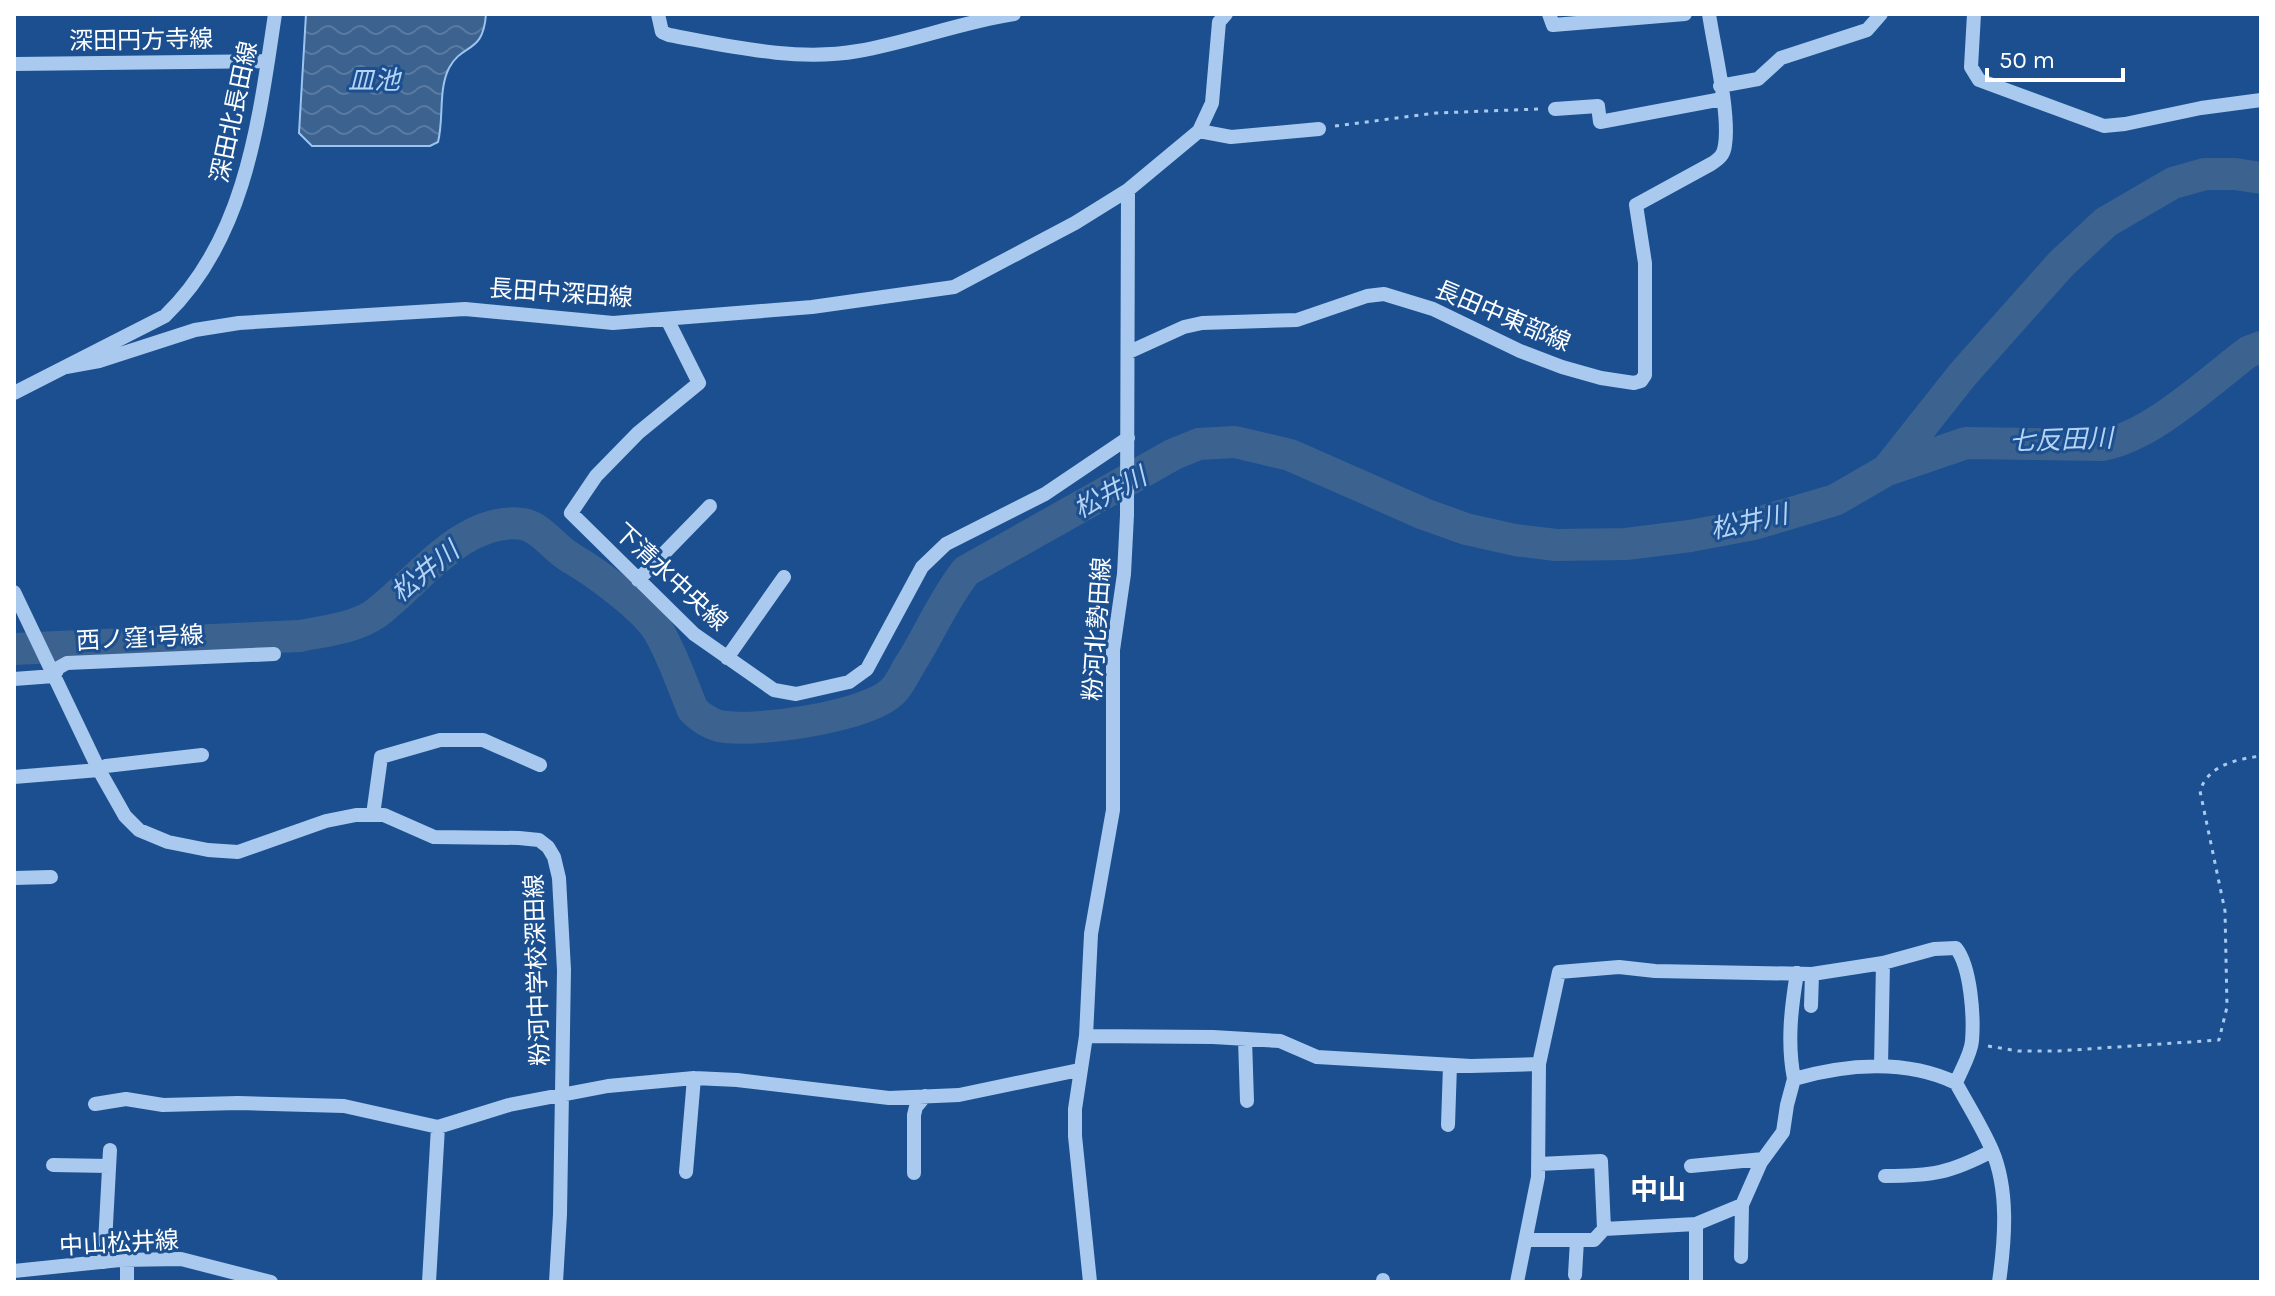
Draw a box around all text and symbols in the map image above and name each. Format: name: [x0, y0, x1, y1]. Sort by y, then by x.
street label: 深田円方寺線: [69, 25, 213, 55]
scale bar: [1987, 32, 2123, 82]
street label: 深田北長田線: [205, 39, 263, 185]
text: 50 m: [1999, 46, 2055, 74]
water label: 皿池: [348, 65, 403, 96]
street label: 長田中深田線: [488, 274, 634, 312]
street label: 長田中東部線: [1431, 275, 1575, 357]
water label: 七反田川: [2008, 423, 2116, 457]
water label: 松井川: [1068, 460, 1154, 525]
water label: 松井川: [1708, 498, 1793, 545]
street label: 下清水中央線: [609, 518, 733, 636]
water label: 松井川: [385, 534, 467, 609]
street label: 粉河北勢田線: [1078, 556, 1116, 702]
street label: 西ノ窪1号線: [75, 621, 205, 655]
street label: 粉河中学校深田線: [520, 874, 554, 1066]
district label: 中山: [1630, 1173, 1686, 1206]
street label: 中山松井線: [58, 1226, 180, 1260]

